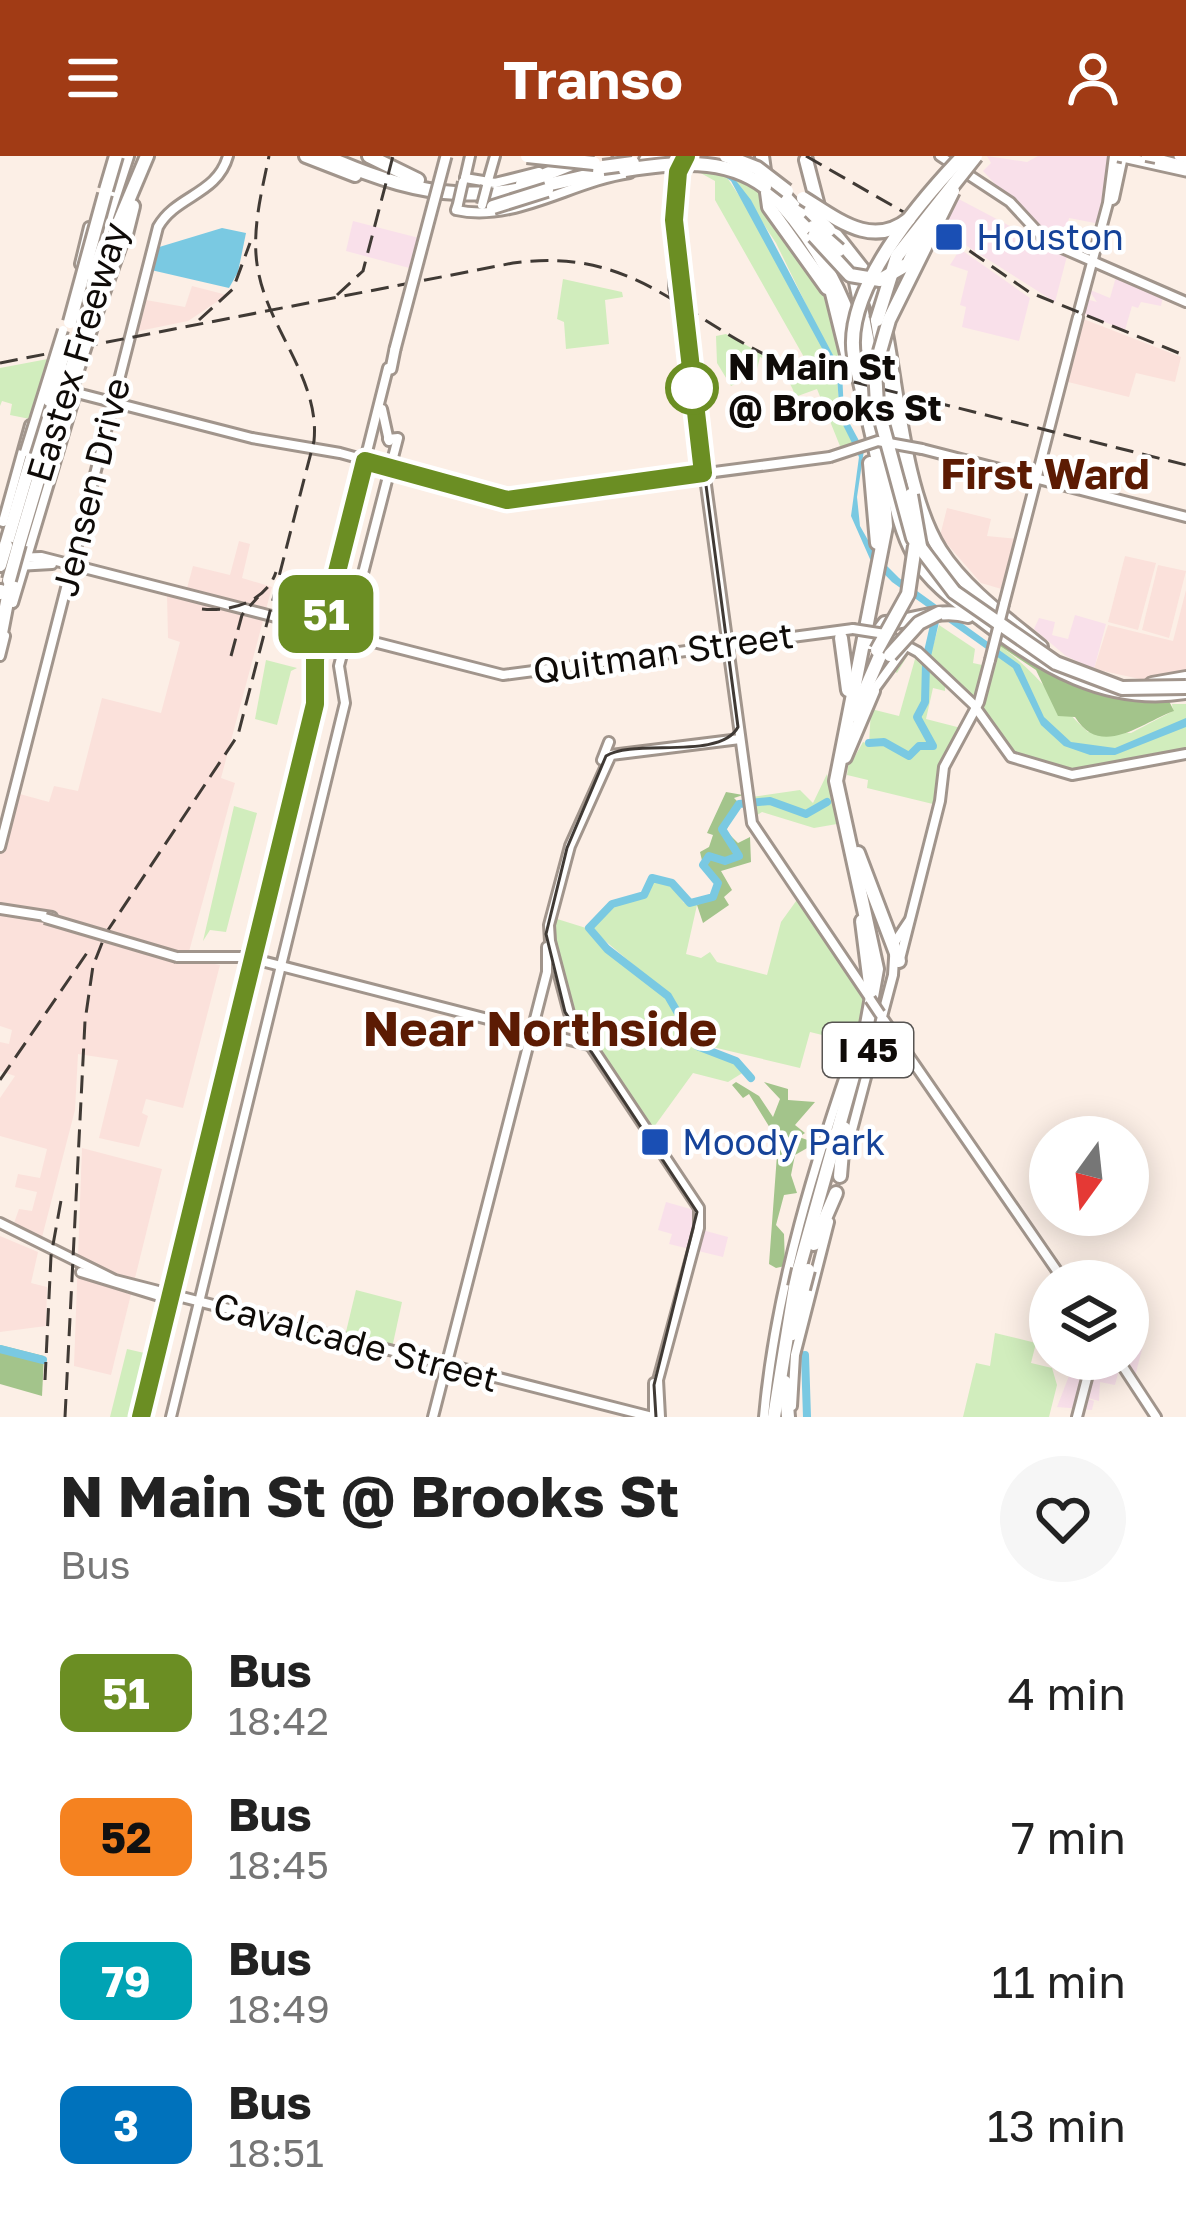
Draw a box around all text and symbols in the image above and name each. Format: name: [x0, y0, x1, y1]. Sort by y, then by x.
icon: menu: [60, 45, 126, 111]
icon: person: [1060, 45, 1126, 111]
text: Transo: [503, 46, 683, 111]
place label: Houston: [976, 215, 1124, 258]
street label: Eastex Freeway: [17, 217, 136, 487]
marker: Houston: [933, 221, 965, 253]
place label: N Main St @ Brooks St: [728, 345, 942, 429]
marker: N Main St @ Brooks St: [667, 363, 717, 413]
street label: Jensen Drive: [43, 373, 138, 600]
district label: First Ward: [940, 448, 1150, 498]
line badge: 51: [272, 575, 380, 653]
text: 51: [302, 589, 350, 639]
street label: Quitman Street: [530, 613, 796, 692]
district label: Near Northside: [363, 999, 717, 1057]
road number: I 45: [823, 1023, 913, 1077]
north arrow: [1029, 1116, 1149, 1236]
map controls: [1029, 1116, 1149, 1380]
place label: Moody Park: [682, 1120, 885, 1163]
marker: Moody Park: [639, 1126, 671, 1158]
button: layers: [1029, 1260, 1149, 1380]
street label: Cavalcade Street: [209, 1283, 503, 1400]
button: heart: [1000, 1456, 1126, 1582]
text: N Main St @ Brooks St: [60, 1461, 679, 1530]
text: Bus: [60, 1541, 130, 1588]
text: Bus: [228, 1643, 312, 1697]
text: 4 min: [1008, 1666, 1126, 1720]
text: 51: [102, 1668, 150, 1718]
text: 18:42: [228, 1697, 329, 1744]
text: Bus: [228, 1787, 312, 1841]
text: 7 min: [1011, 1810, 1126, 1864]
text: 52: [100, 1812, 152, 1862]
text: 18:45: [228, 1841, 329, 1888]
text: Bus: [228, 1931, 312, 1985]
text: 11 min: [992, 1954, 1126, 2008]
text: 79: [101, 1956, 151, 2006]
text: 18:49: [228, 1985, 330, 2032]
text: Bus: [228, 2075, 312, 2129]
text: 13 min: [987, 2098, 1126, 2152]
text: 3: [113, 2100, 139, 2150]
text: 18:51: [228, 2129, 324, 2176]

